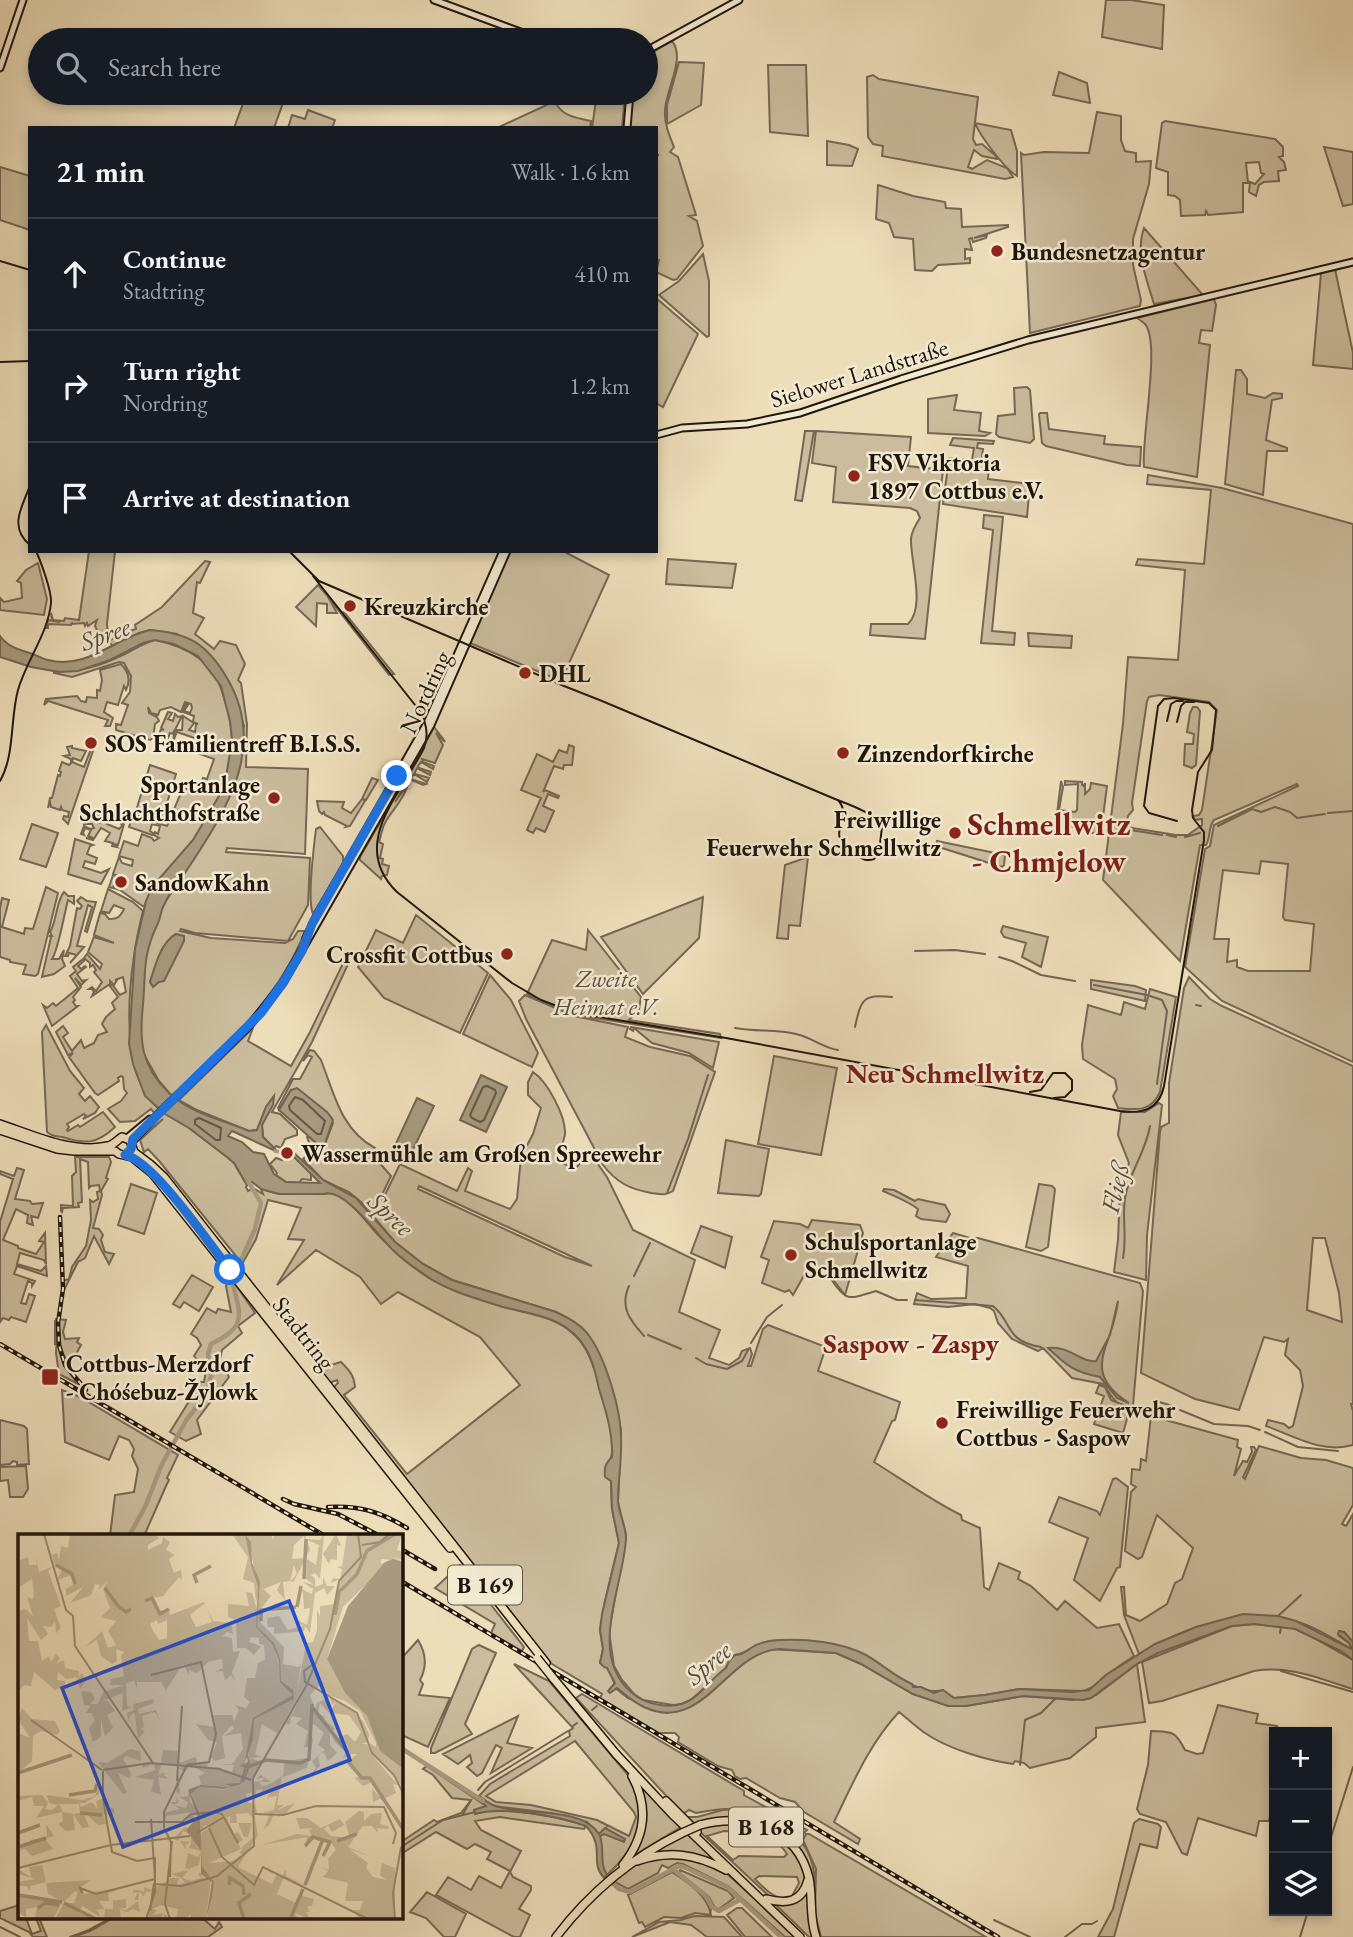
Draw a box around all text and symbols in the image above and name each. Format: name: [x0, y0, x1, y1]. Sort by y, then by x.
search box: [28, 28, 658, 105]
icon: search: [52, 48, 90, 86]
text: Search here: [108, 50, 221, 84]
text: 21 min: [56, 152, 145, 191]
text: Walk · 1.6 km: [511, 157, 630, 187]
place label: Bundesnetzagentur: [1011, 236, 1205, 268]
text: Continue: [123, 242, 226, 276]
marker: Bundesnetzagentur: [989, 243, 1005, 259]
icon: ahead: [56, 255, 94, 293]
text: 410 m: [574, 259, 630, 289]
text: Stadtring: [123, 276, 204, 306]
street label: Sielower Landstraße: [766, 331, 952, 415]
text: Turn right: [123, 354, 241, 388]
icon: right: [56, 367, 94, 405]
text: 1.2 km: [569, 371, 630, 401]
text: Nordring: [123, 388, 207, 418]
place label: FSV Viktoria 1897 Cottbus e.V.: [868, 447, 1044, 506]
marker: FSV Viktoria 1897 Cottbus e.V.: [846, 468, 862, 484]
icon: arrive: [56, 479, 94, 517]
text: Arrive at destination: [123, 481, 350, 515]
place label: Kreuzkirche: [364, 591, 489, 622]
marker: Kreuzkirche: [342, 598, 358, 614]
water label: Spree: [74, 609, 136, 659]
street label: Nordring: [392, 645, 458, 738]
place label: DHL: [539, 658, 591, 689]
marker: DHL: [517, 665, 533, 681]
place label: SOS Familientreff B.I.S.S.: [105, 728, 361, 759]
marker: SOS Familientreff B.I.S.S.: [83, 735, 99, 751]
place label: Zinzendorfkirche: [857, 738, 1034, 769]
marker: Zinzendorfkirche: [835, 745, 851, 761]
route end: [381, 760, 412, 791]
place label: Sportanlage Schlachthofstraße: [80, 769, 260, 828]
marker: Sportanlage Schlachthofstraße: [266, 790, 282, 806]
district label: Schmellwitz - Chmjelow: [967, 803, 1131, 882]
place label: Freiwillige Feuerwehr Schmellwitz: [706, 804, 942, 863]
marker: Freiwillige Feuerwehr Schmellwitz: [947, 825, 963, 841]
place label: SandowKahn: [135, 867, 270, 898]
marker: SandowKahn: [113, 874, 129, 890]
place label: Crossfit Cottbus: [326, 939, 493, 970]
marker: Crossfit Cottbus: [499, 946, 515, 962]
park label: Zweite Heimat e.V.: [552, 963, 660, 1022]
district label: Neu Schmellwitz: [846, 1055, 1044, 1091]
place label: Wassermühle am Großen Spreewehr: [301, 1138, 662, 1169]
marker: Wassermühle am Großen Spreewehr: [279, 1145, 295, 1161]
water label: Fließ: [1093, 1156, 1138, 1217]
water label: Spree: [360, 1183, 422, 1245]
place label: Schulsportanlage Schmellwitz: [805, 1226, 976, 1285]
marker: Schulsportanlage Schmellwitz: [783, 1247, 799, 1263]
route start: [214, 1254, 245, 1285]
street label: Stadtring: [266, 1290, 343, 1376]
district label: Saspow - Zaspy: [823, 1325, 999, 1361]
place label: Cottbus-Merzdorf - Chóśebuz-Žylowk: [66, 1348, 259, 1408]
marker: Cottbus-Merzdorf - Chóśebuz-Žylowk: [40, 1367, 60, 1387]
place label: Freiwillige Feuerwehr Cottbus - Saspow: [956, 1394, 1176, 1453]
marker: Freiwillige Feuerwehr Cottbus - Saspow: [934, 1415, 950, 1431]
inset map: [18, 1534, 402, 1920]
road number: B 169: [448, 1566, 522, 1604]
water label: Spree: [677, 1633, 739, 1693]
map controls: [1269, 1727, 1332, 1916]
button: +: [1269, 1727, 1332, 1790]
button: −: [1269, 1790, 1332, 1853]
road number: B 168: [729, 1808, 803, 1846]
button: layers: [1269, 1853, 1332, 1916]

